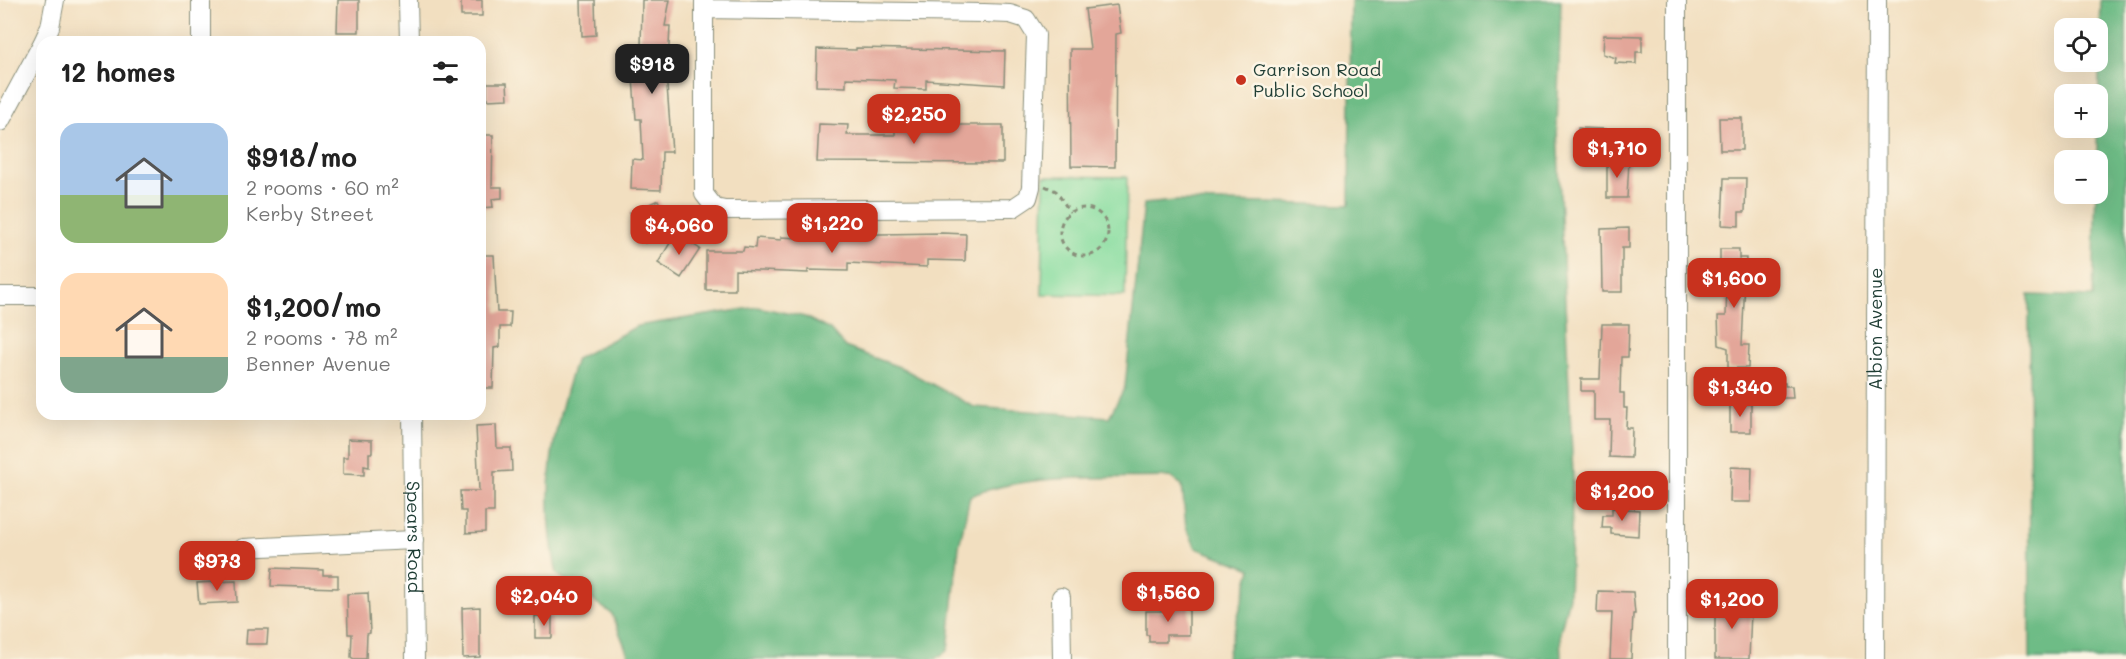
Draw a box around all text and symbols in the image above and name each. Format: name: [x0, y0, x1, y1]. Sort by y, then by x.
map controls: [2054, 18, 2108, 204]
button: locate: [2054, 18, 2108, 72]
pin: $918: [616, 44, 688, 95]
text: $918: [629, 50, 675, 76]
text: 12 homes: [60, 55, 176, 89]
icon: filters: [429, 56, 462, 89]
place label: Garrison Road Public School: [1253, 57, 1381, 102]
marker: Garrison Road Public School: [1234, 73, 1248, 87]
button: +: [2054, 84, 2108, 138]
pin: $2,250: [865, 94, 963, 145]
text: $2,250: [881, 100, 947, 126]
pin: $1,710: [1568, 128, 1666, 179]
text: $1,710: [1587, 134, 1647, 160]
text: $918/mo: [246, 140, 357, 174]
icon: home: [108, 147, 180, 219]
button: −: [2054, 150, 2108, 204]
text: 2 rooms · 60 m²: [246, 174, 399, 200]
text: Kerby Street: [246, 200, 374, 226]
pin: $1,220: [783, 203, 881, 254]
pin: $4,060: [630, 205, 728, 256]
text: $1,220: [801, 209, 863, 235]
text: $4,060: [645, 211, 714, 237]
pin: $1,600: [1685, 258, 1783, 309]
text: $1,600: [1701, 264, 1767, 290]
street label: Albion Avenue: [1863, 268, 1887, 390]
text: $1,200/mo: [246, 290, 381, 324]
icon: home: [108, 297, 180, 369]
text: 2 rooms · 78 m²: [246, 324, 398, 350]
text: Benner Avenue: [246, 350, 391, 376]
pin: $1,340: [1691, 367, 1789, 418]
text: $1,340: [1708, 373, 1772, 399]
pin: $1,200: [1573, 471, 1671, 522]
text: $1,200: [1590, 477, 1654, 503]
street label: Spears Road: [402, 481, 427, 593]
pin: $973: [181, 541, 253, 592]
text: $973: [193, 547, 241, 573]
pin: $1,560: [1119, 572, 1217, 623]
pin: $2,040: [495, 576, 593, 627]
text: $1,560: [1136, 578, 1200, 604]
pin: $1,200: [1683, 579, 1781, 630]
text: $2,040: [510, 582, 578, 608]
text: $1,200: [1700, 585, 1764, 611]

